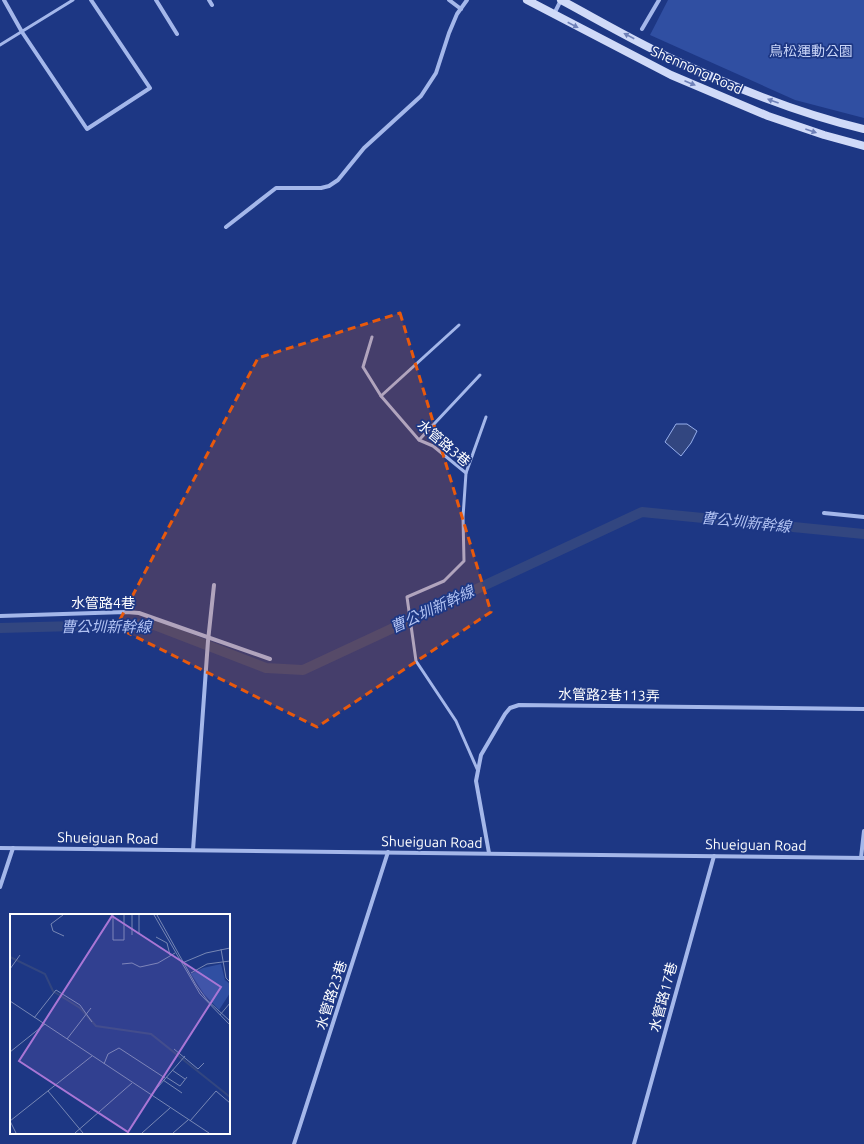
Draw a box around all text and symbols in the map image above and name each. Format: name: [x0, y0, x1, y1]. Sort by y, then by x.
one-way arrow: [568, 22, 579, 28]
one-way arrow: [624, 33, 635, 39]
street label: Shennong Road: [649, 43, 745, 97]
park label: 鳥松運動公園: [769, 43, 853, 59]
one-way arrow: [684, 80, 695, 86]
one-way arrow: [767, 98, 779, 104]
one-way arrow: [805, 128, 817, 134]
street label: 水管路3巷: [414, 416, 474, 470]
water label: 曹公圳新幹線: [700, 509, 794, 535]
water label: 曹公圳新幹線: [388, 581, 478, 636]
street label: 水管路4巷: [71, 595, 135, 611]
water label: 曹公圳新幹線: [61, 618, 153, 635]
street label: 水管路2巷113弄: [558, 686, 660, 704]
street label: Shueiguan Road: [57, 829, 159, 847]
street label: Shueiguan Road: [381, 833, 483, 851]
street label: Shueiguan Road: [705, 836, 807, 854]
inset map: [10, 914, 230, 1134]
street label: 水管路23巷: [312, 958, 350, 1032]
street label: 水管路17巷: [646, 960, 680, 1034]

